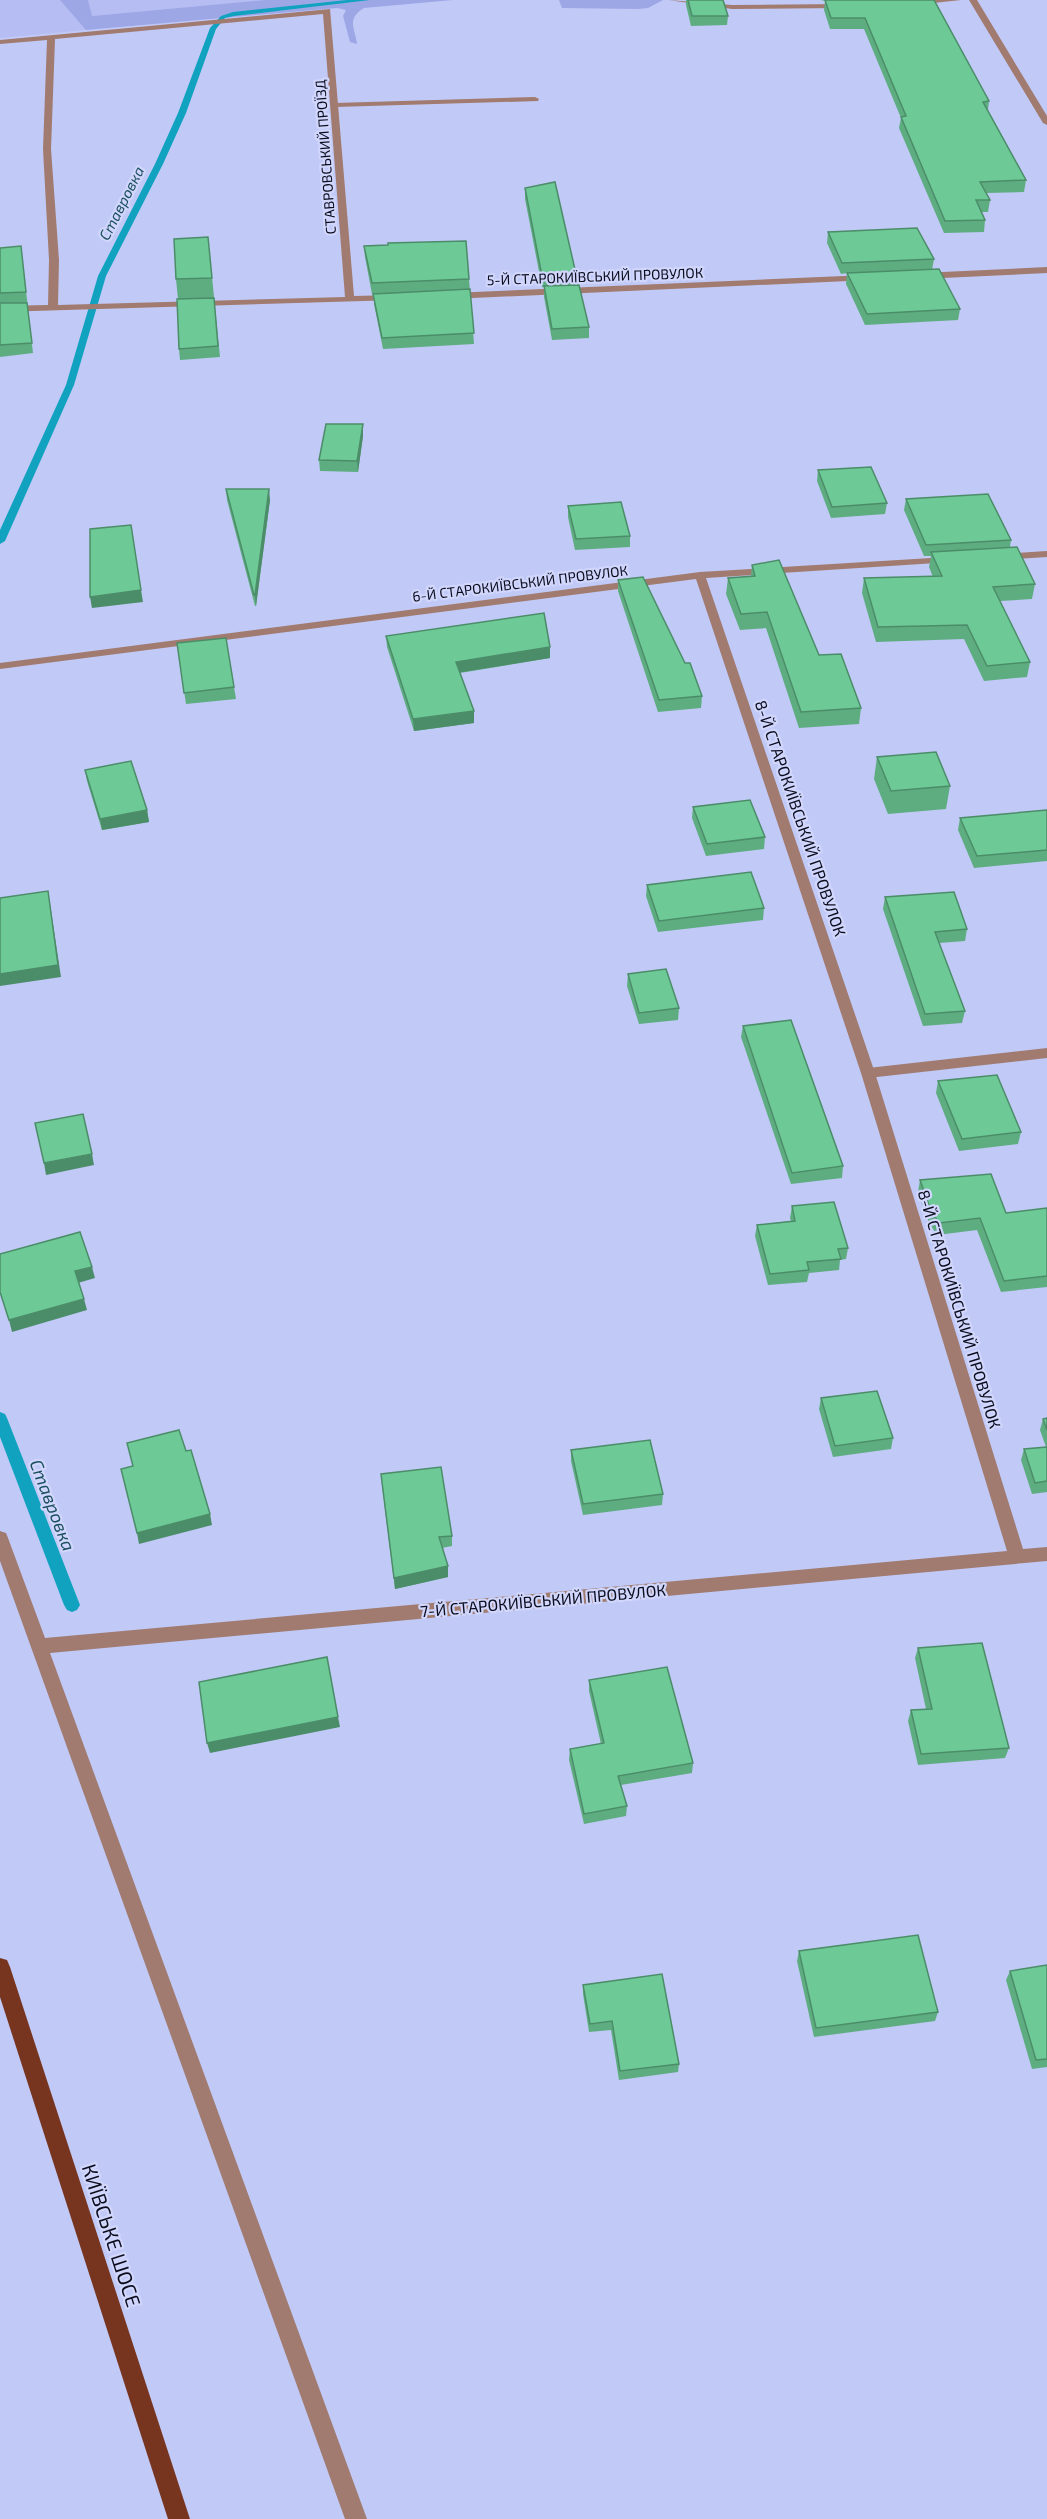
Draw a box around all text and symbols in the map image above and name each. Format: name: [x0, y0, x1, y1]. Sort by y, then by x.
street label: СТАВРОВСЬКИЙ ПРОЇЗД: [311, 79, 339, 235]
water label: Ставровка: [95, 163, 147, 243]
street label: 5-Й СТАРОКИЇВСЬКИЙ ПРОВУЛОК: [487, 264, 703, 288]
street label: 6-Й СТАРОКИЇВСЬКИЙ ПРОВУЛОК: [411, 561, 629, 605]
street label: 8-Й СТАРОКИЇВСЬКИЙ ПРОВУЛОК: [752, 697, 851, 939]
street label: 8-Й СТАРОКИЇВСЬКИЙ ПРОВУЛОК: [915, 1187, 1006, 1431]
water label: Ставровка: [25, 1456, 81, 1554]
street label: 7-Й СТАРОКИЇВСЬКИЙ ПРОВУЛОК: [419, 1580, 667, 1620]
street label: КИЇВСЬКЕ ШОСЕ: [78, 2160, 146, 2310]

